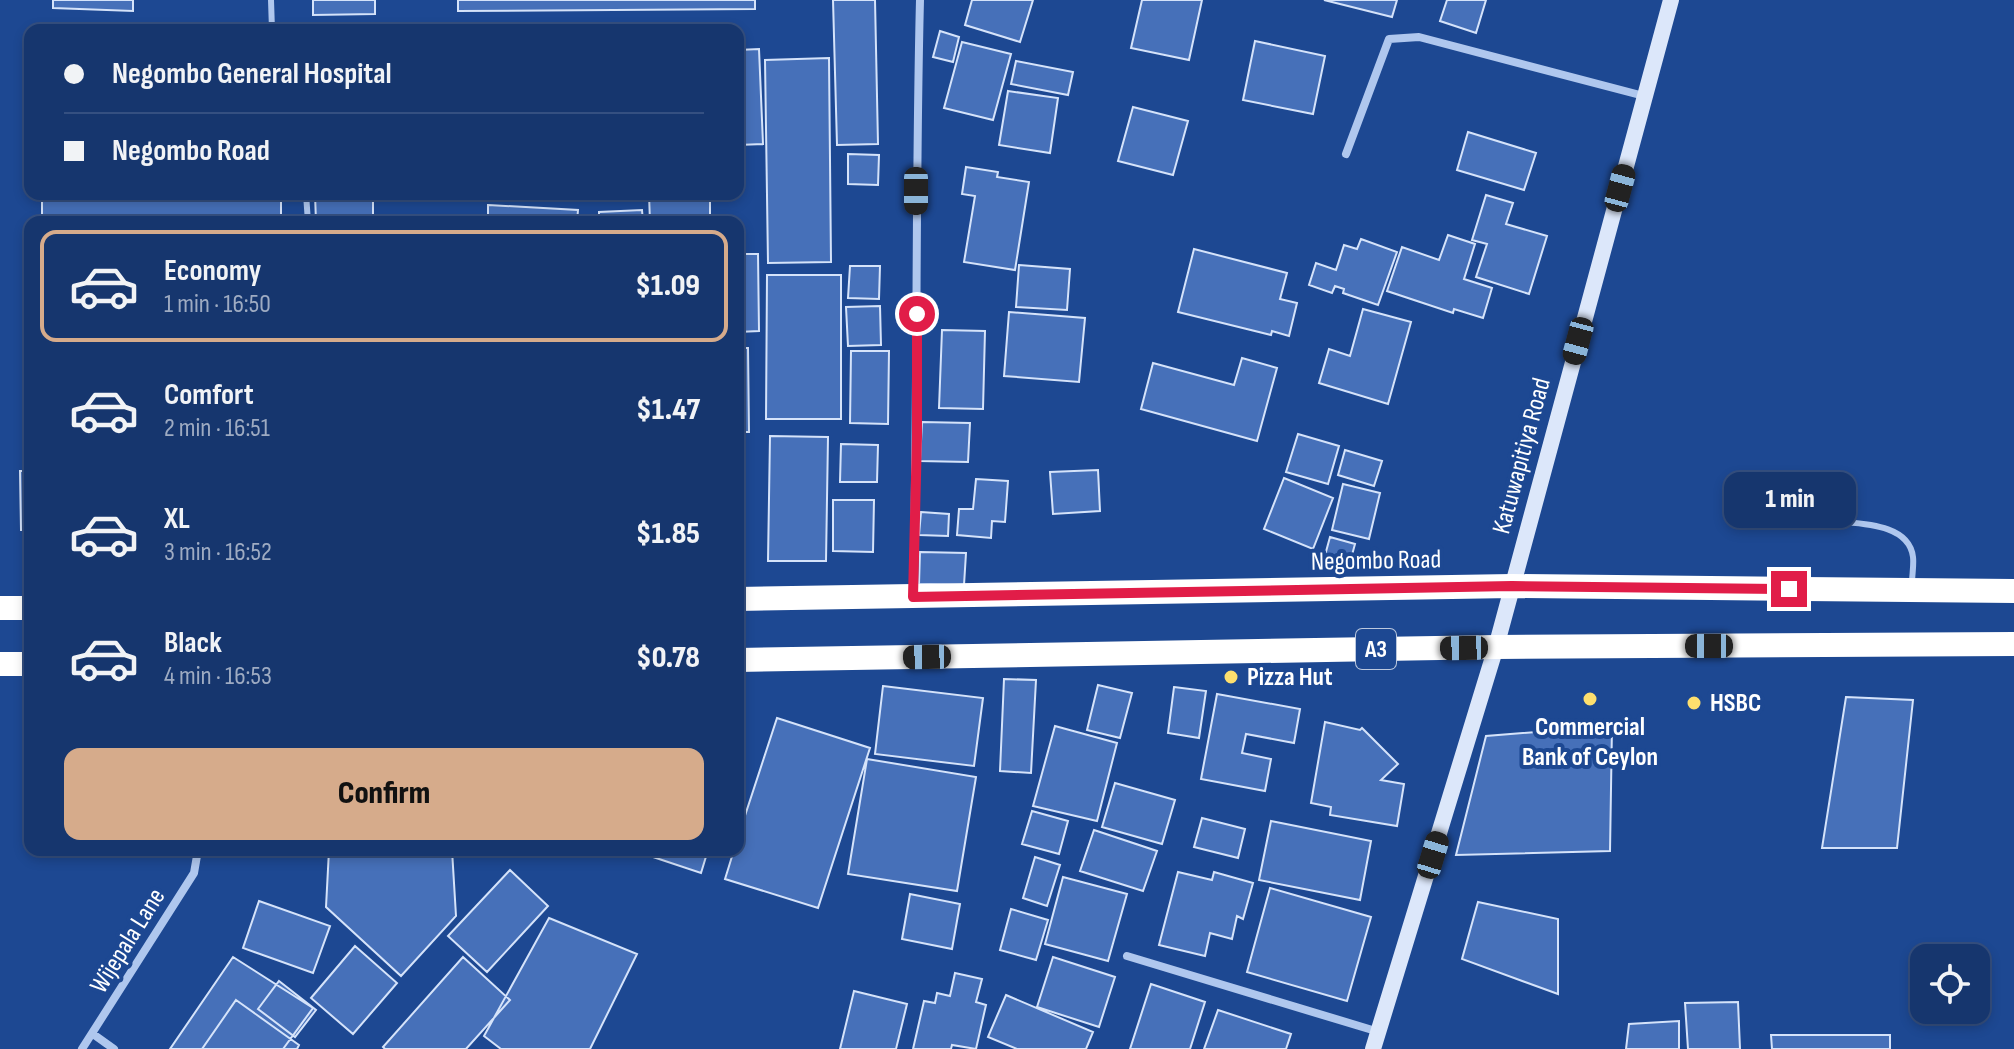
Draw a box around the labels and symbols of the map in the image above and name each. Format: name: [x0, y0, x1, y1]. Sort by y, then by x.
car: [1602, 162, 1638, 214]
car: [904, 167, 928, 215]
route start: [899, 296, 935, 332]
car: [1560, 315, 1596, 367]
street label: Katuwapitiya Road: [1486, 375, 1558, 537]
callout: 1 min: [1723, 473, 1855, 529]
street label: Negombo Road: [1310, 544, 1442, 578]
route end: [1771, 571, 1807, 607]
road number: A3: [1356, 629, 1396, 669]
car: [1685, 634, 1733, 658]
car: [1440, 636, 1488, 660]
car: [903, 645, 951, 669]
place label: Pizza Hut: [1247, 662, 1333, 693]
marker: Pizza Hut: [1222, 668, 1240, 686]
place label: HSBC: [1710, 688, 1761, 719]
marker: Commercial Bank of Ceylon: [1581, 690, 1599, 708]
marker: HSBC: [1685, 694, 1703, 712]
place label: Commercial Bank of Ceylon: [1522, 712, 1658, 773]
car: [1415, 829, 1451, 881]
street label: Wijepala Lane: [84, 883, 172, 999]

